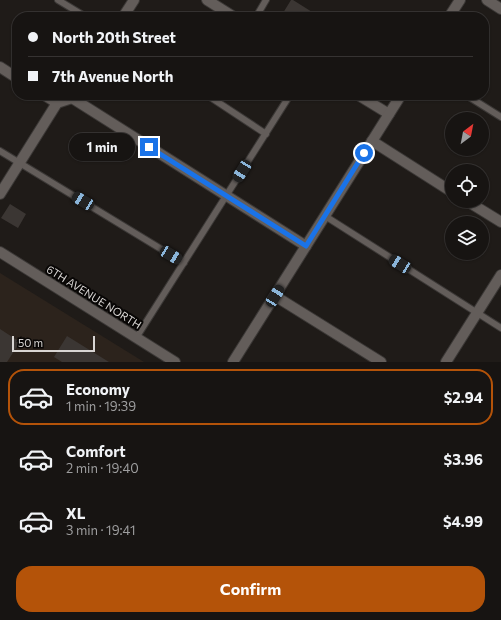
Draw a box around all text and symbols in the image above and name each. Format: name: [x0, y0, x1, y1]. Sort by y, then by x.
text: North 20th Street: [52, 28, 176, 46]
text: 7th Avenue North: [52, 67, 173, 85]
north arrow: [445, 112, 489, 156]
map controls: [445, 112, 489, 260]
callout: 1 min: [69, 133, 135, 161]
route end: [140, 138, 158, 156]
text: 1 min: [87, 139, 117, 155]
route start: [355, 144, 373, 162]
car: [231, 158, 253, 184]
button: locate: [445, 164, 489, 208]
car: [70, 190, 96, 212]
button: layers: [445, 216, 489, 260]
car: [158, 244, 184, 266]
car: [387, 253, 413, 275]
street label: 6TH AVENUE NORTH: [45, 262, 144, 331]
car: [264, 283, 286, 309]
scale bar: [12, 334, 95, 353]
text: 50 m: [18, 336, 43, 349]
icon: car: [18, 379, 54, 415]
text: Economy: [66, 380, 130, 398]
text: $2.94: [444, 388, 483, 406]
text: 1 min · 19:39: [66, 398, 136, 414]
icon: car: [18, 441, 54, 477]
text: Comfort: [66, 442, 126, 460]
text: $3.96: [444, 450, 483, 468]
text: 2 min · 19:40: [66, 460, 139, 476]
icon: car: [18, 503, 54, 539]
text: XL: [66, 504, 85, 522]
text: $4.99: [443, 512, 483, 530]
text: 3 min · 19:41: [66, 522, 136, 538]
button: Confirm: [16, 566, 485, 612]

